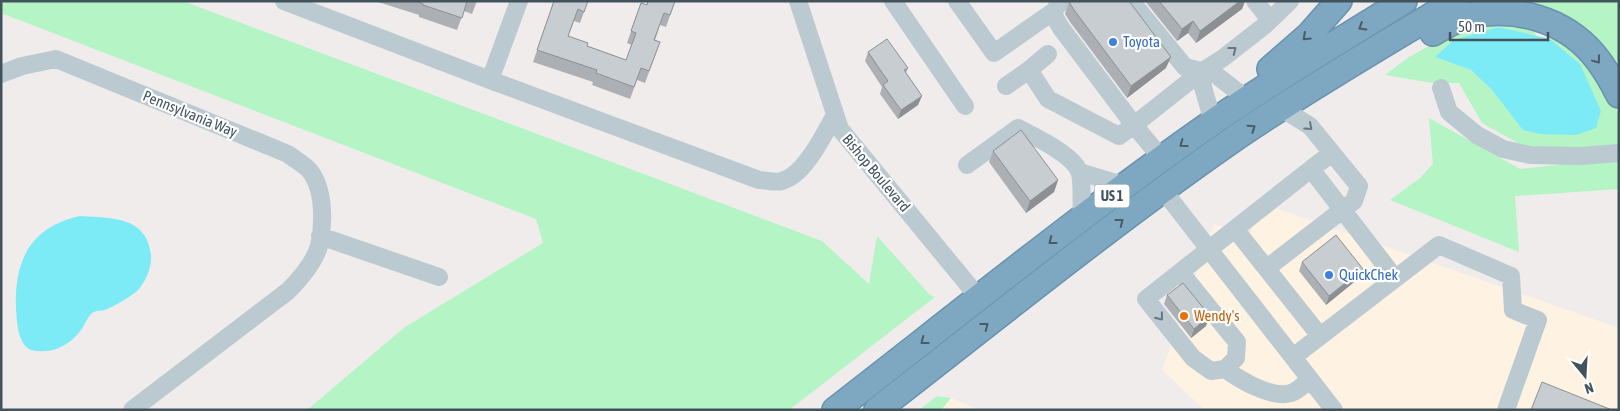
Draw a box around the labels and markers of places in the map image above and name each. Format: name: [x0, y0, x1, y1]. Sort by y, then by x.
place label: Toyota: [1123, 33, 1160, 50]
marker: Toyota: [1107, 36, 1119, 48]
place label: QuickChek: [1339, 266, 1398, 283]
marker: QuickChek: [1323, 269, 1335, 281]
place label: Wendy's: [1194, 307, 1240, 324]
marker: Wendy's: [1178, 310, 1190, 322]

